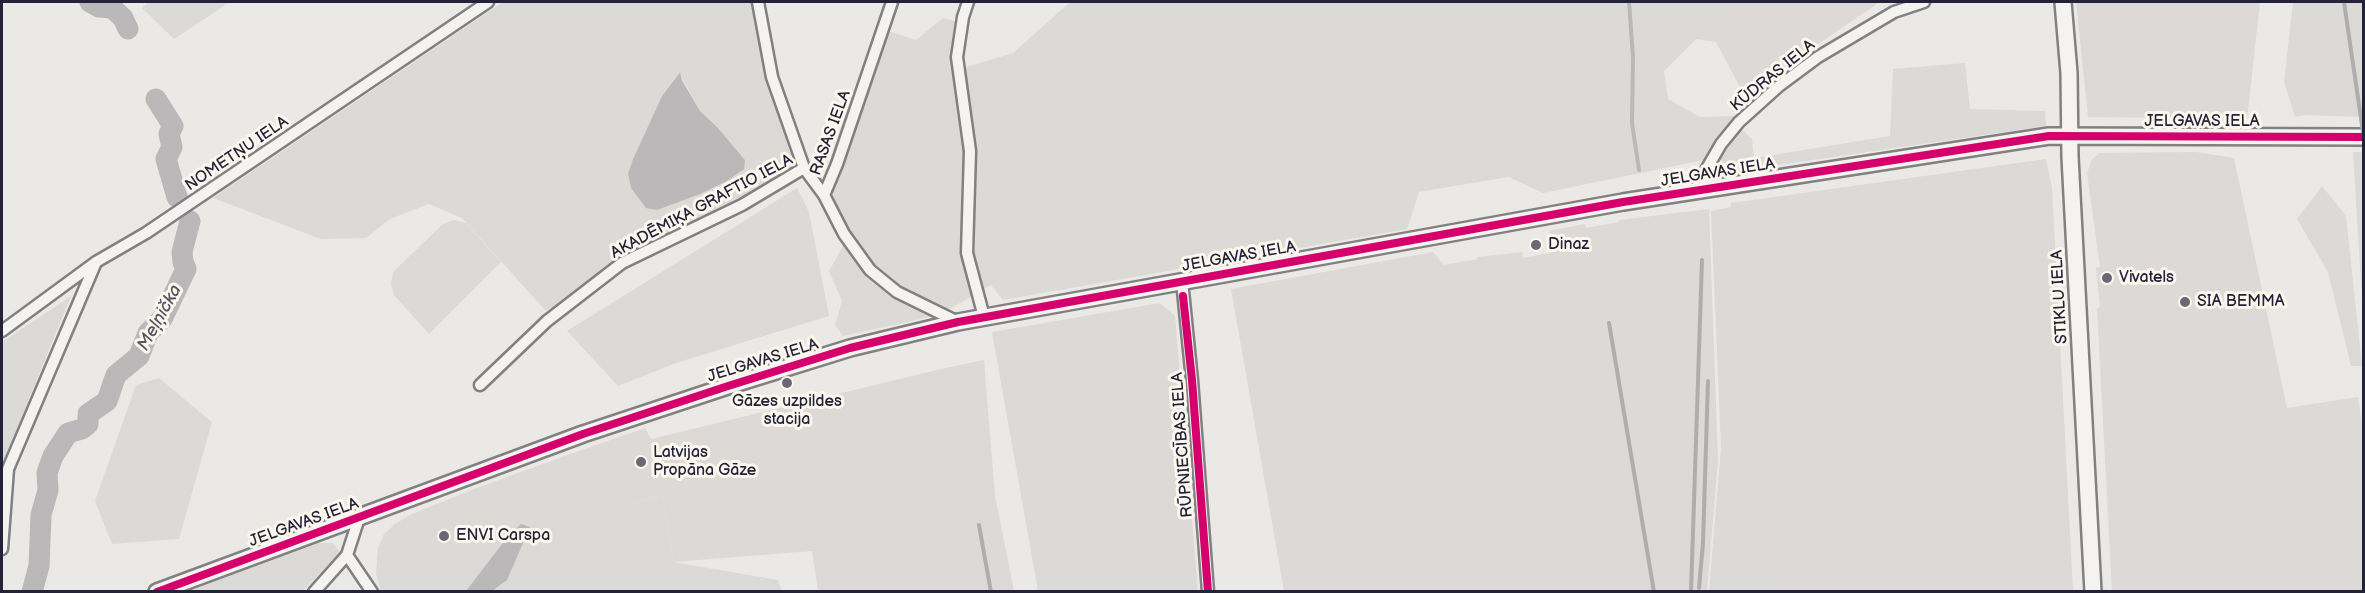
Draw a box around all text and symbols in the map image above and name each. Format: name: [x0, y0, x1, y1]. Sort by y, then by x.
street label: KŪDRAS IELA: [1727, 36, 1819, 116]
street label: RASAS IELA: [807, 88, 855, 178]
street label: NOMETŅU IELA: [182, 112, 292, 196]
street label: JELGAVAS IELA: [2145, 112, 2259, 132]
street label: AKADĒMIĶA GRAFTIO IELA: [608, 151, 796, 263]
street label: JELGAVAS IELA: [1660, 155, 1776, 191]
place label: Dinaz: [1548, 235, 1589, 255]
street label: JELGAVAS IELA: [1181, 238, 1297, 276]
marker: Dinaz: [1529, 238, 1543, 252]
street label: STIKLU IELA: [2048, 250, 2072, 344]
place label: Vivatels: [2119, 268, 2174, 288]
marker: Vivatels: [2100, 271, 2114, 285]
water label: Meļņička: [133, 281, 187, 355]
place label: SIA BEMMA: [2197, 292, 2285, 312]
marker: SIA BEMMA: [2178, 295, 2192, 309]
street label: JELGAVAS IELA: [705, 335, 821, 387]
street label: RŪPNIECĪBAS IELA: [1168, 372, 1198, 518]
marker: Gāzes uzpildes stacija: [780, 376, 794, 390]
place label: Gāzes uzpildes stacija: [732, 392, 842, 430]
place label: Latvijas Propāna Gāze: [653, 443, 756, 481]
marker: Latvijas Propāna Gāze: [634, 455, 648, 469]
street label: JELGAVAS IELA: [247, 494, 361, 552]
place label: ENVI Carspa: [456, 526, 550, 546]
marker: ENVI Carspa: [437, 529, 451, 543]

